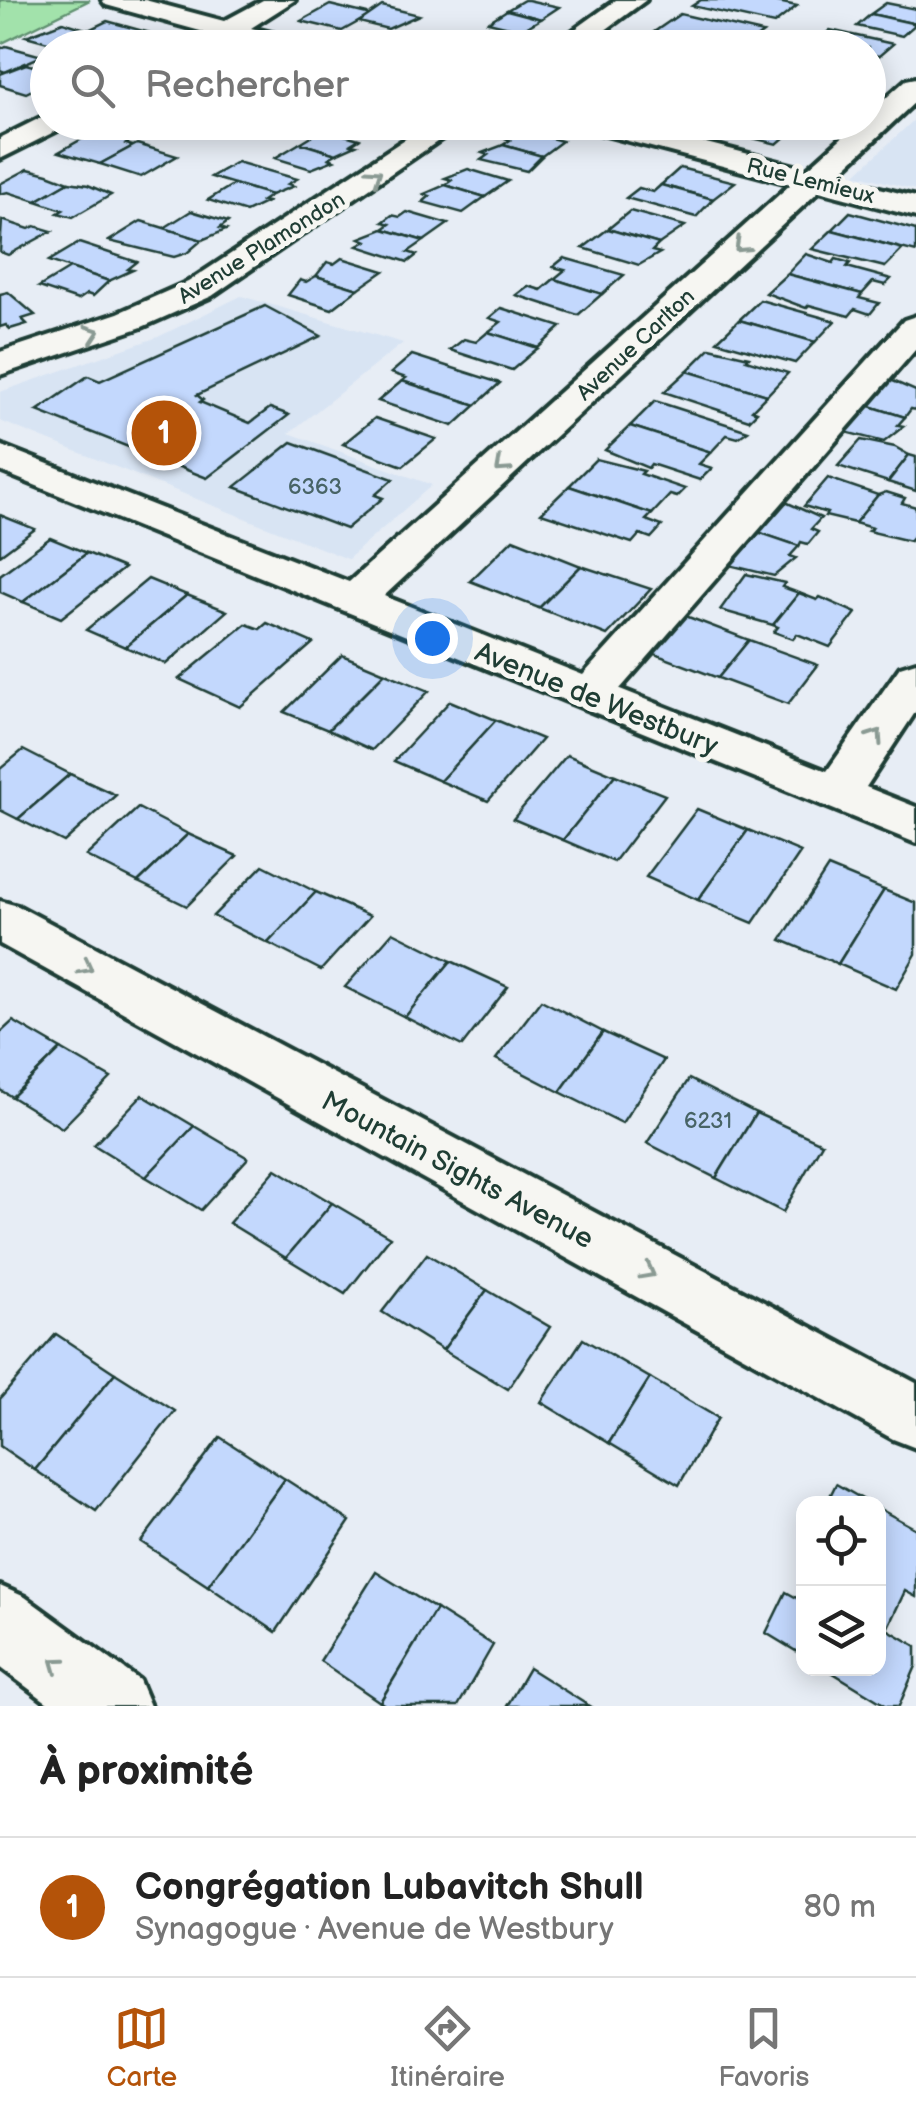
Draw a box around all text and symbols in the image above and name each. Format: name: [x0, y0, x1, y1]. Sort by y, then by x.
search box: [30, 30, 886, 140]
icon: search: [65, 58, 120, 113]
text: Rechercher: [145, 63, 349, 108]
street label: Rue Lemieux: [744, 153, 878, 211]
one-way arrow: [364, 168, 382, 187]
street label: Avenue Plamondon: [173, 186, 350, 310]
one-way arrow: [734, 235, 753, 253]
street label: Avenue Carlton: [571, 283, 701, 407]
one-way arrow: [83, 324, 100, 345]
pin: 1: [132, 396, 196, 470]
one-way arrow: [495, 454, 514, 472]
house number: 6363: [288, 474, 342, 501]
your location: [407, 613, 458, 664]
street label: Avenue de Westbury: [470, 636, 723, 763]
one-way arrow: [864, 728, 882, 747]
one-way arrow: [75, 954, 93, 974]
street label: Mountain Sights Avenue: [316, 1085, 599, 1256]
house number: 6231: [684, 1108, 732, 1135]
one-way arrow: [638, 1259, 656, 1279]
map controls: [796, 1496, 886, 1676]
button: locate: [796, 1496, 886, 1586]
button: layers: [796, 1586, 886, 1676]
one-way arrow: [50, 1659, 68, 1676]
text: À proximité: [40, 1746, 253, 1797]
text: Congrégation Lubavitch Shull: [135, 1865, 644, 1910]
text: 1: [66, 1888, 79, 1927]
text: 80 m: [803, 1888, 876, 1927]
text: Synagogue · Avenue de Westbury: [135, 1910, 614, 1949]
tab: Carte: [107, 2001, 177, 2094]
tab: Itinéraire: [390, 2001, 505, 2094]
tab: Favoris: [718, 2001, 809, 2094]

